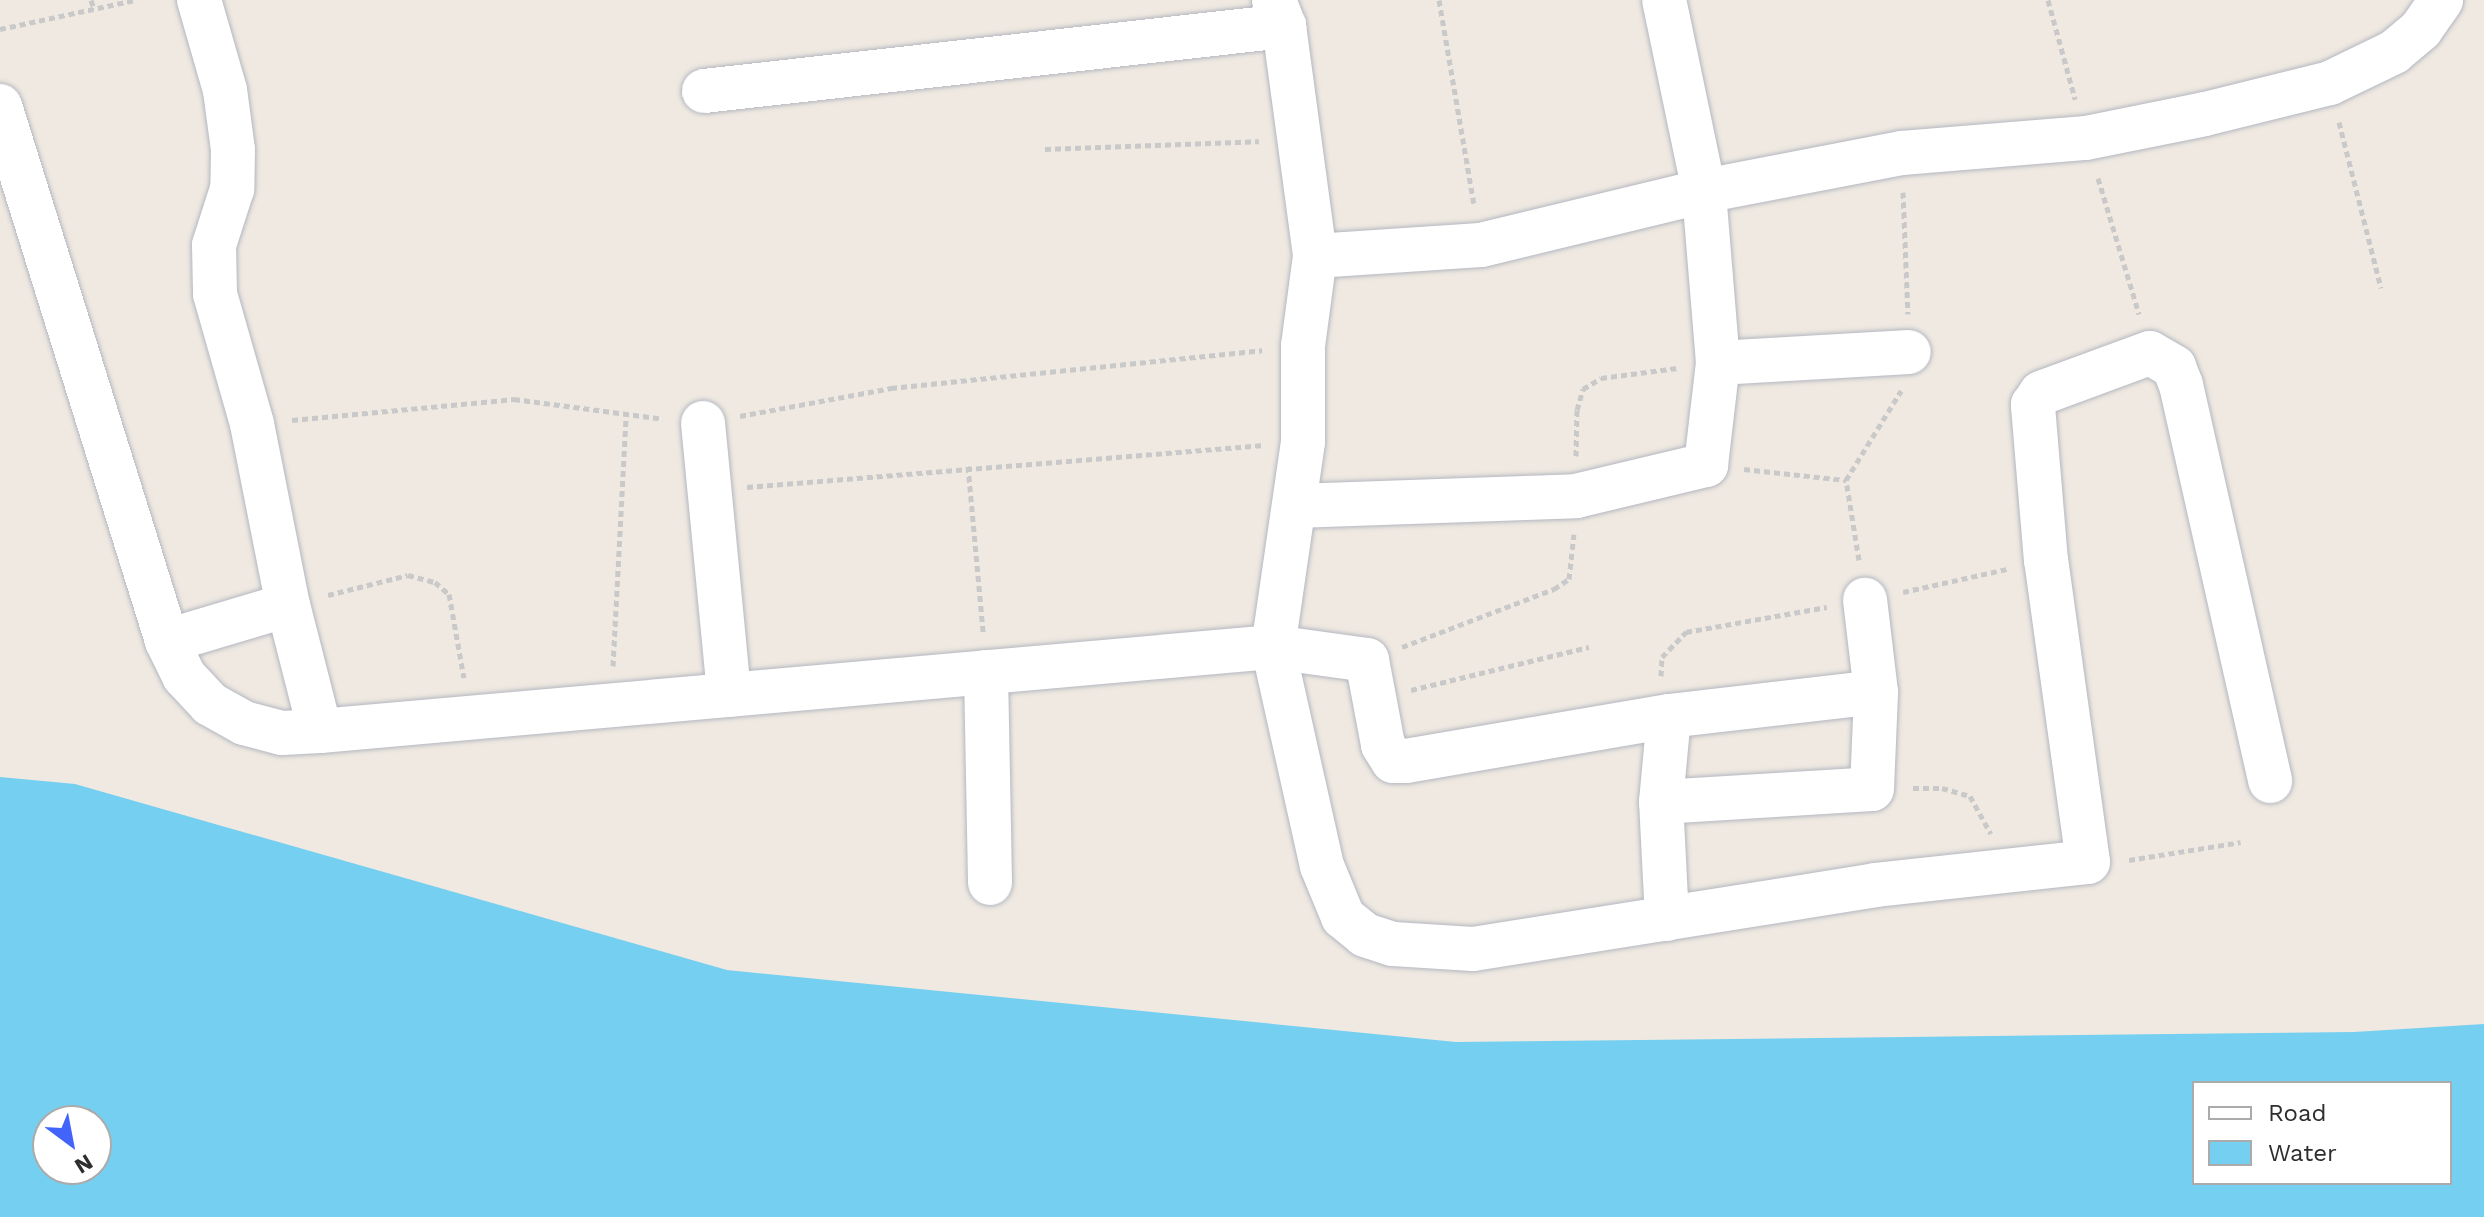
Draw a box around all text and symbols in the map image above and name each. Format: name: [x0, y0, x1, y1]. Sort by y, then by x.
legend: [2192, 1081, 2452, 1185]
text: Road: [2268, 1099, 2327, 1127]
north arrow: [32, 1105, 112, 1185]
text: Water: [2268, 1139, 2337, 1167]
text: N: [70, 1149, 97, 1179]

